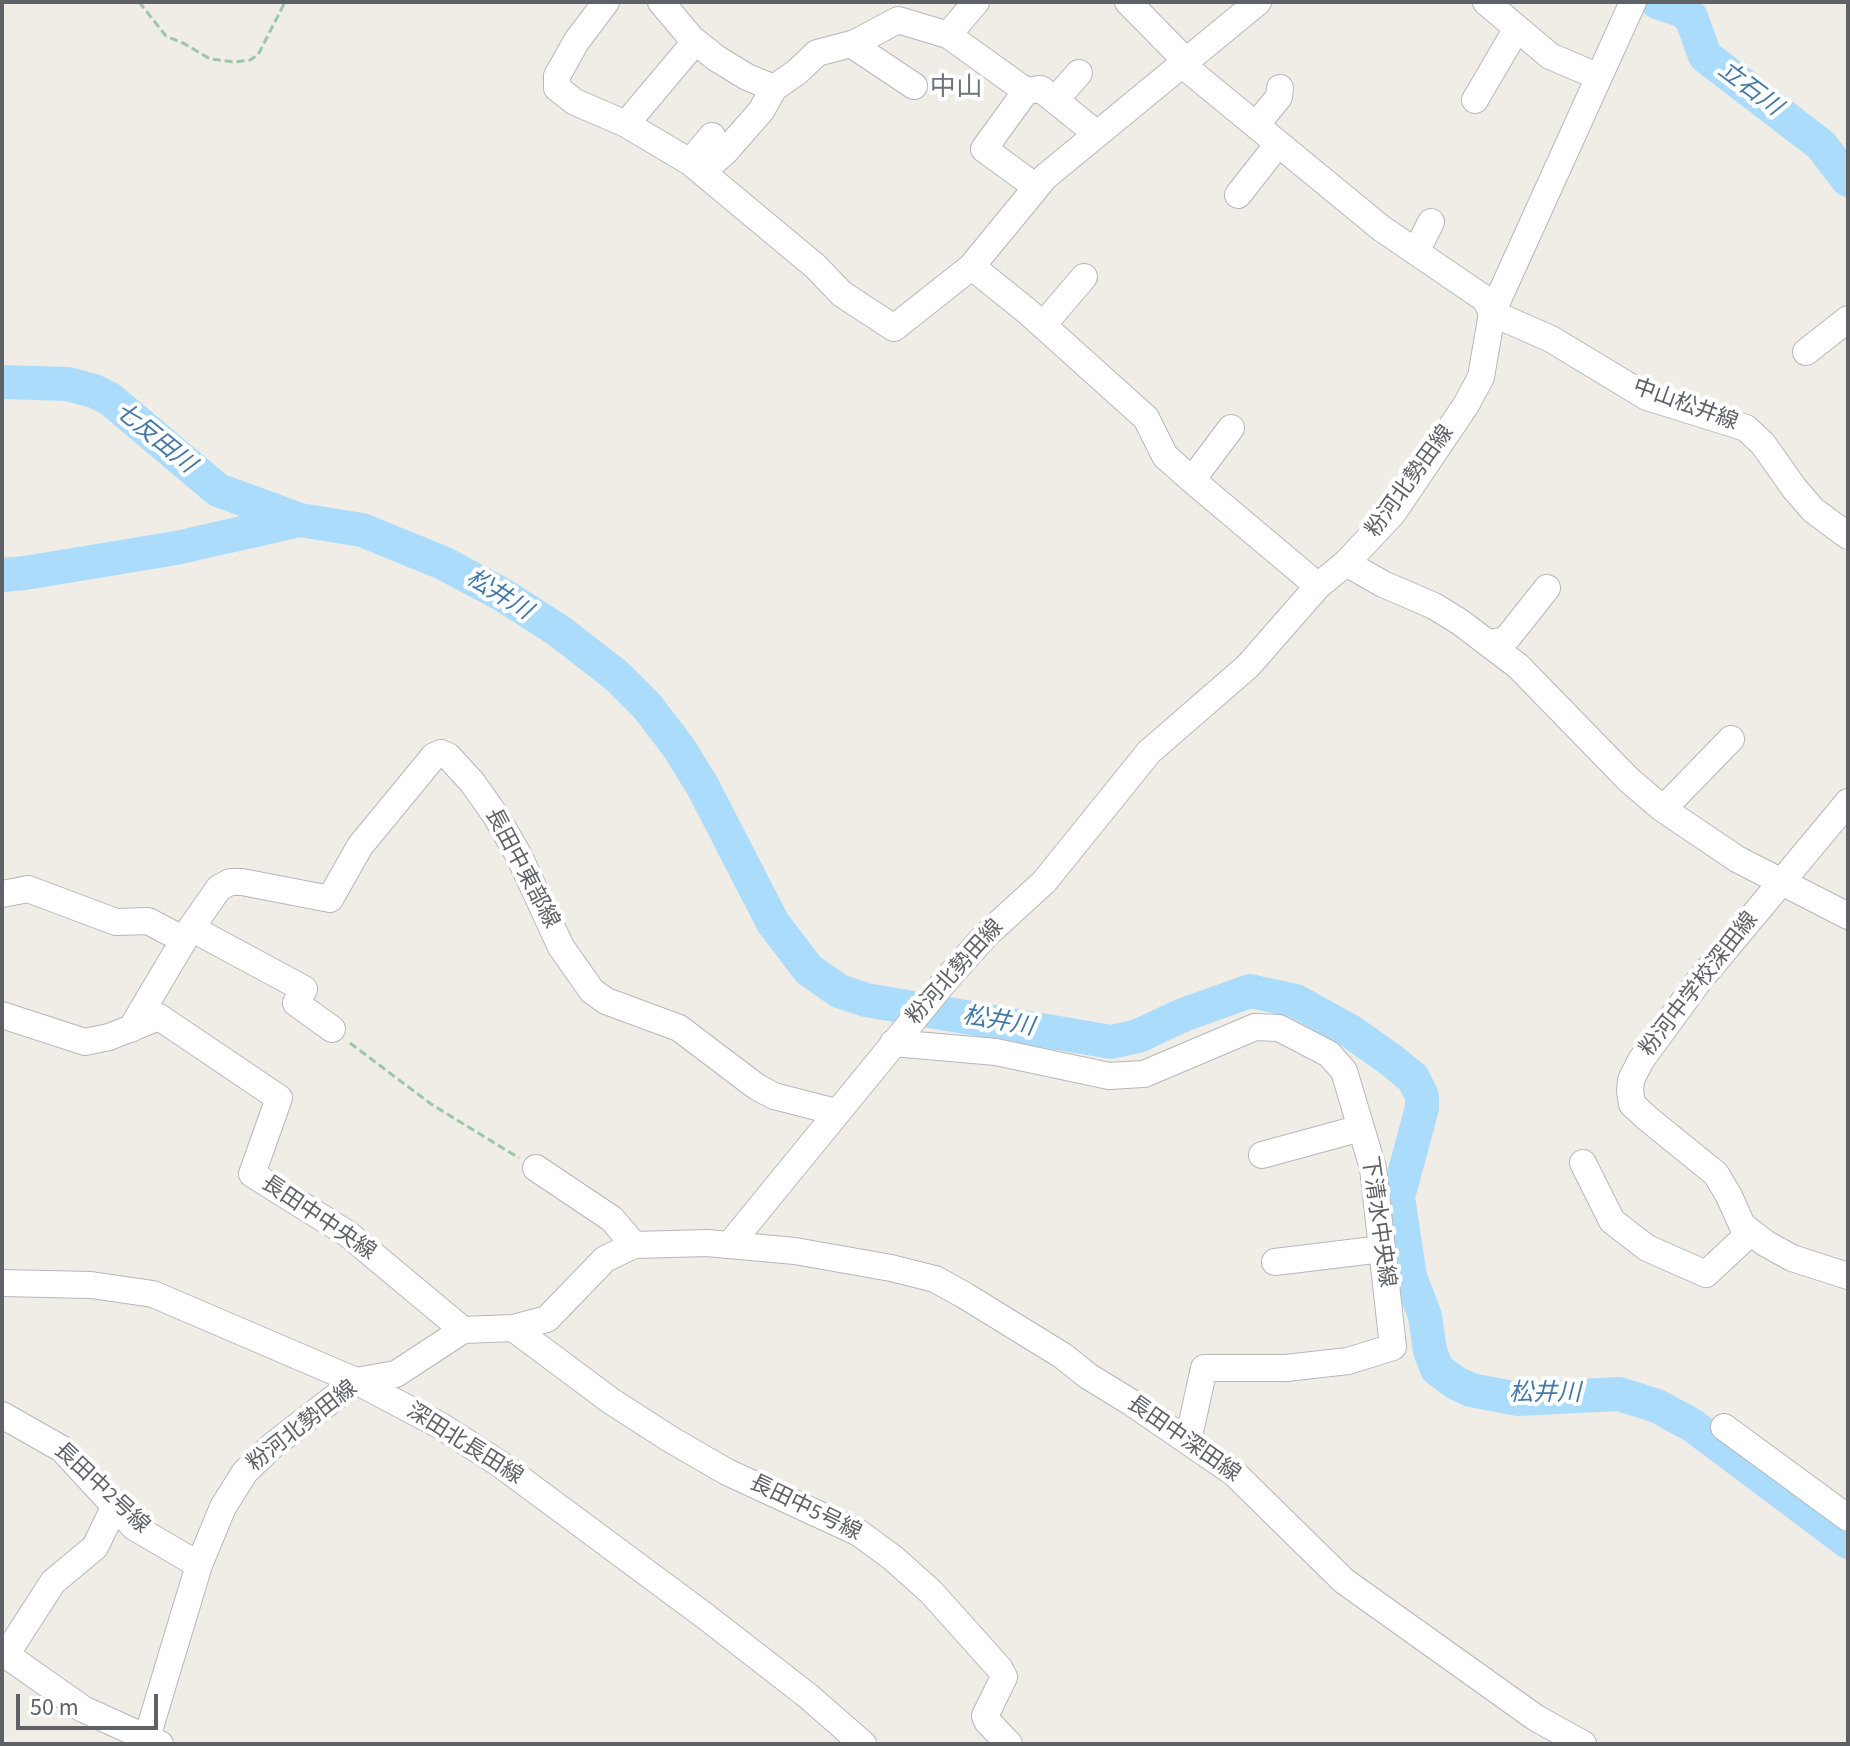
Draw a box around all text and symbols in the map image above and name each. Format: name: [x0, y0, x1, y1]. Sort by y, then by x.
water label: 立石川: [1712, 57, 1786, 123]
district label: 中山: [930, 73, 982, 105]
street label: 中山松井線: [1629, 375, 1741, 437]
water label: 七反田川: [108, 398, 200, 480]
street label: 粉河北勢田線: [1362, 421, 1460, 543]
water label: 松井川: [460, 565, 536, 627]
street label: 長田中東部線: [478, 805, 564, 933]
street label: 粉河中学校深田線: [1635, 908, 1765, 1062]
street label: 粉河北勢田線: [902, 915, 1010, 1031]
water label: 松井川: [960, 1003, 1036, 1043]
street label: 下清水中央線: [1355, 1155, 1399, 1289]
street label: 長田中中央線: [256, 1171, 380, 1267]
street label: 粉河北勢田線: [243, 1376, 363, 1478]
water label: 松井川: [1509, 1381, 1581, 1409]
street label: 長田中深田線: [1121, 1391, 1245, 1489]
street label: 深田北長田線: [401, 1399, 527, 1491]
street label: 長田中2号線: [48, 1438, 154, 1540]
street label: 長田中5号線: [745, 1471, 865, 1547]
scale bar: [20, 1678, 162, 1728]
text: 50 m: [30, 1690, 79, 1725]

